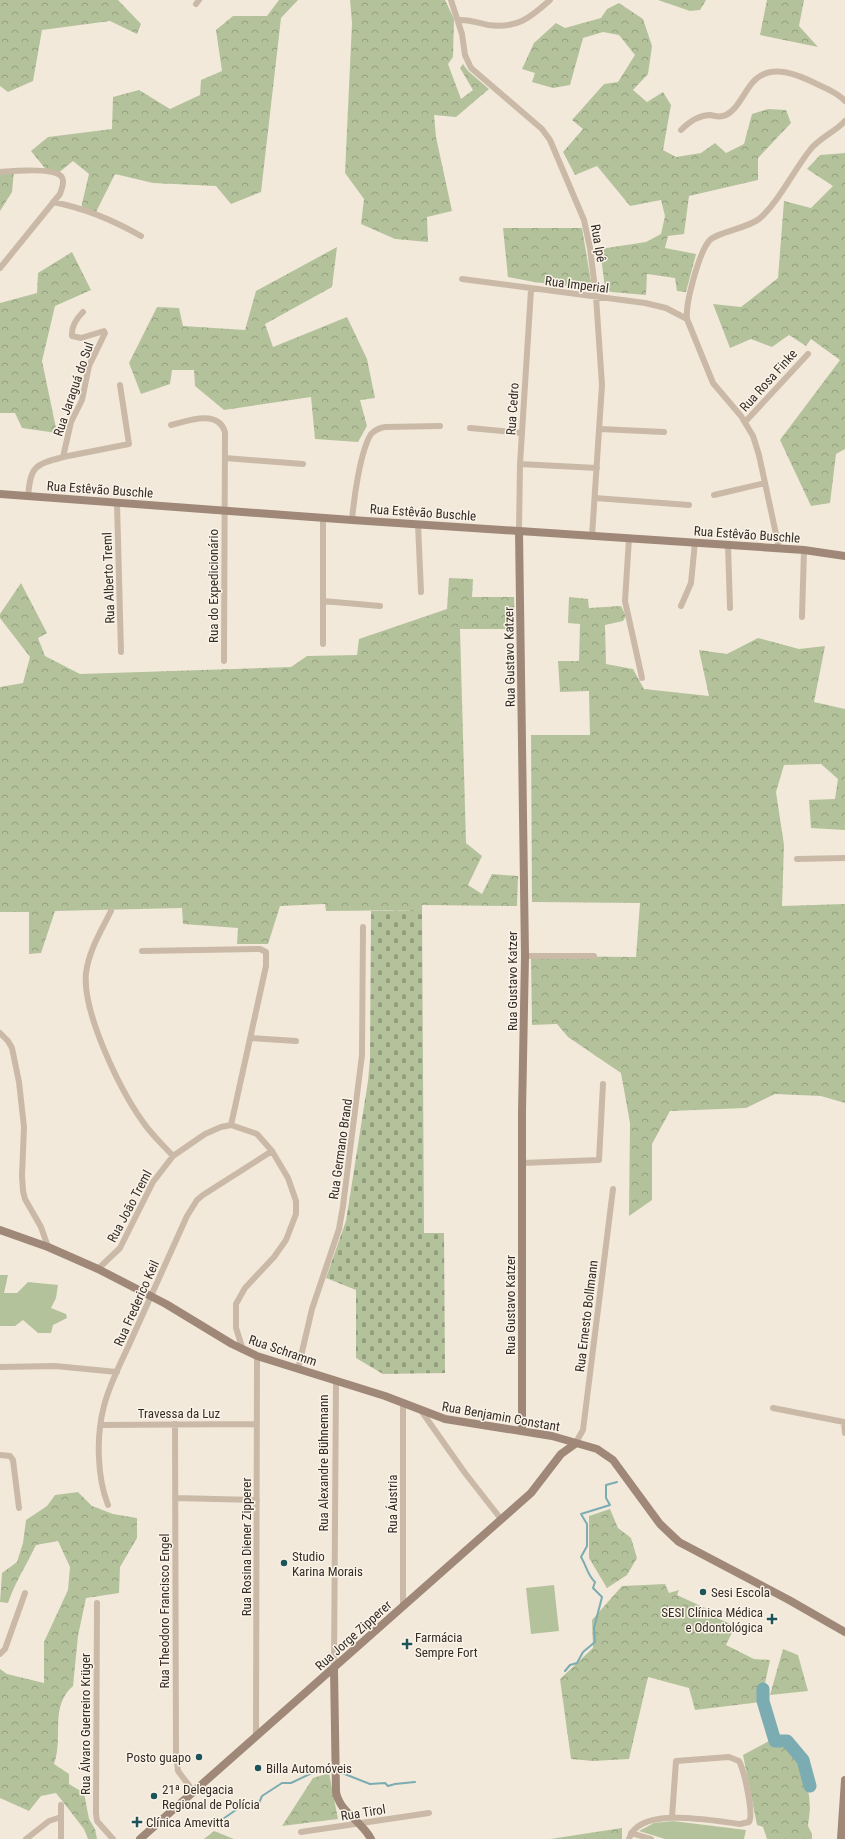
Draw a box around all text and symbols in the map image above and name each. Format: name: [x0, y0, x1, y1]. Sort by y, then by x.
street label: Rua Ipê: [588, 223, 609, 263]
street label: Rua Imperial: [544, 273, 610, 296]
street label: Rua Jaraguá do Sul: [50, 340, 97, 438]
street label: Rua Rosa Finke: [737, 346, 800, 414]
street label: Rua Cedro: [503, 382, 522, 436]
street label: Rua Estêvão Buschle: [46, 478, 154, 501]
street label: Rua Estêvão Buschle: [369, 501, 477, 524]
street label: Rua Estêvão Buschle: [693, 523, 801, 546]
street label: Rua do Expedicionário: [206, 529, 221, 643]
street label: Rua Alberto Treml: [99, 532, 118, 624]
street label: Rua Gustavo Katzer: [501, 607, 518, 707]
street label: Rua Gustavo Katzer: [505, 931, 520, 1031]
street label: Rua Germano Brand: [326, 1098, 355, 1200]
street label: Rua João Treml: [104, 1168, 155, 1245]
street label: Rua Gustavo Katzer: [503, 1255, 518, 1355]
street label: Rua Frederico Keil: [111, 1258, 162, 1348]
street label: Rua Ernesto Bollmann: [572, 1259, 601, 1373]
street label: Rua Schramm: [247, 1332, 319, 1369]
street label: Rua Alexandre Bühnemann: [316, 1394, 331, 1532]
street label: Rua Benjamin Constant: [441, 1399, 561, 1434]
street label: Travessa da Luz: [138, 1406, 220, 1421]
street label: Rua Áustria: [385, 1474, 400, 1534]
street label: Rua Rosina Diener Zipperer: [239, 1478, 254, 1616]
street label: Rua Theodoro Francisco Engel: [157, 1533, 172, 1689]
place label: Studio Karina Morais: [292, 1549, 363, 1579]
marker: Studio Karina Morais: [279, 1558, 289, 1568]
place label: Sesi Escola: [711, 1585, 770, 1600]
marker: Sesi Escola: [698, 1587, 708, 1597]
street label: Rua Jorge Zipperer: [312, 1597, 394, 1673]
place label: SESI Clínica Médica e Odontológica: [661, 1605, 763, 1635]
marker: SESI Clínica Médica e Odontológica: [766, 1613, 778, 1625]
place label: Farmácia Sempre Fort: [415, 1630, 478, 1660]
marker: Farmácia Sempre Fort: [402, 1639, 412, 1649]
street label: Rua Álvaro Guerreiro Krüger: [78, 1653, 93, 1795]
place label: Posto guapo: [126, 1750, 191, 1765]
marker: Posto guapo: [194, 1752, 204, 1762]
place label: Billa Automóveis: [266, 1761, 352, 1776]
marker: Billa Automóveis: [253, 1763, 263, 1773]
place label: 21ª Delegacia Regional de Polícia: [162, 1782, 260, 1812]
marker: 21ª Delegacia Regional de Polícia: [149, 1791, 159, 1801]
street label: Rua Tirol: [340, 1802, 387, 1823]
place label: Clínica Amevitta: [146, 1815, 230, 1830]
marker: Clínica Amevitta: [131, 1816, 143, 1828]

